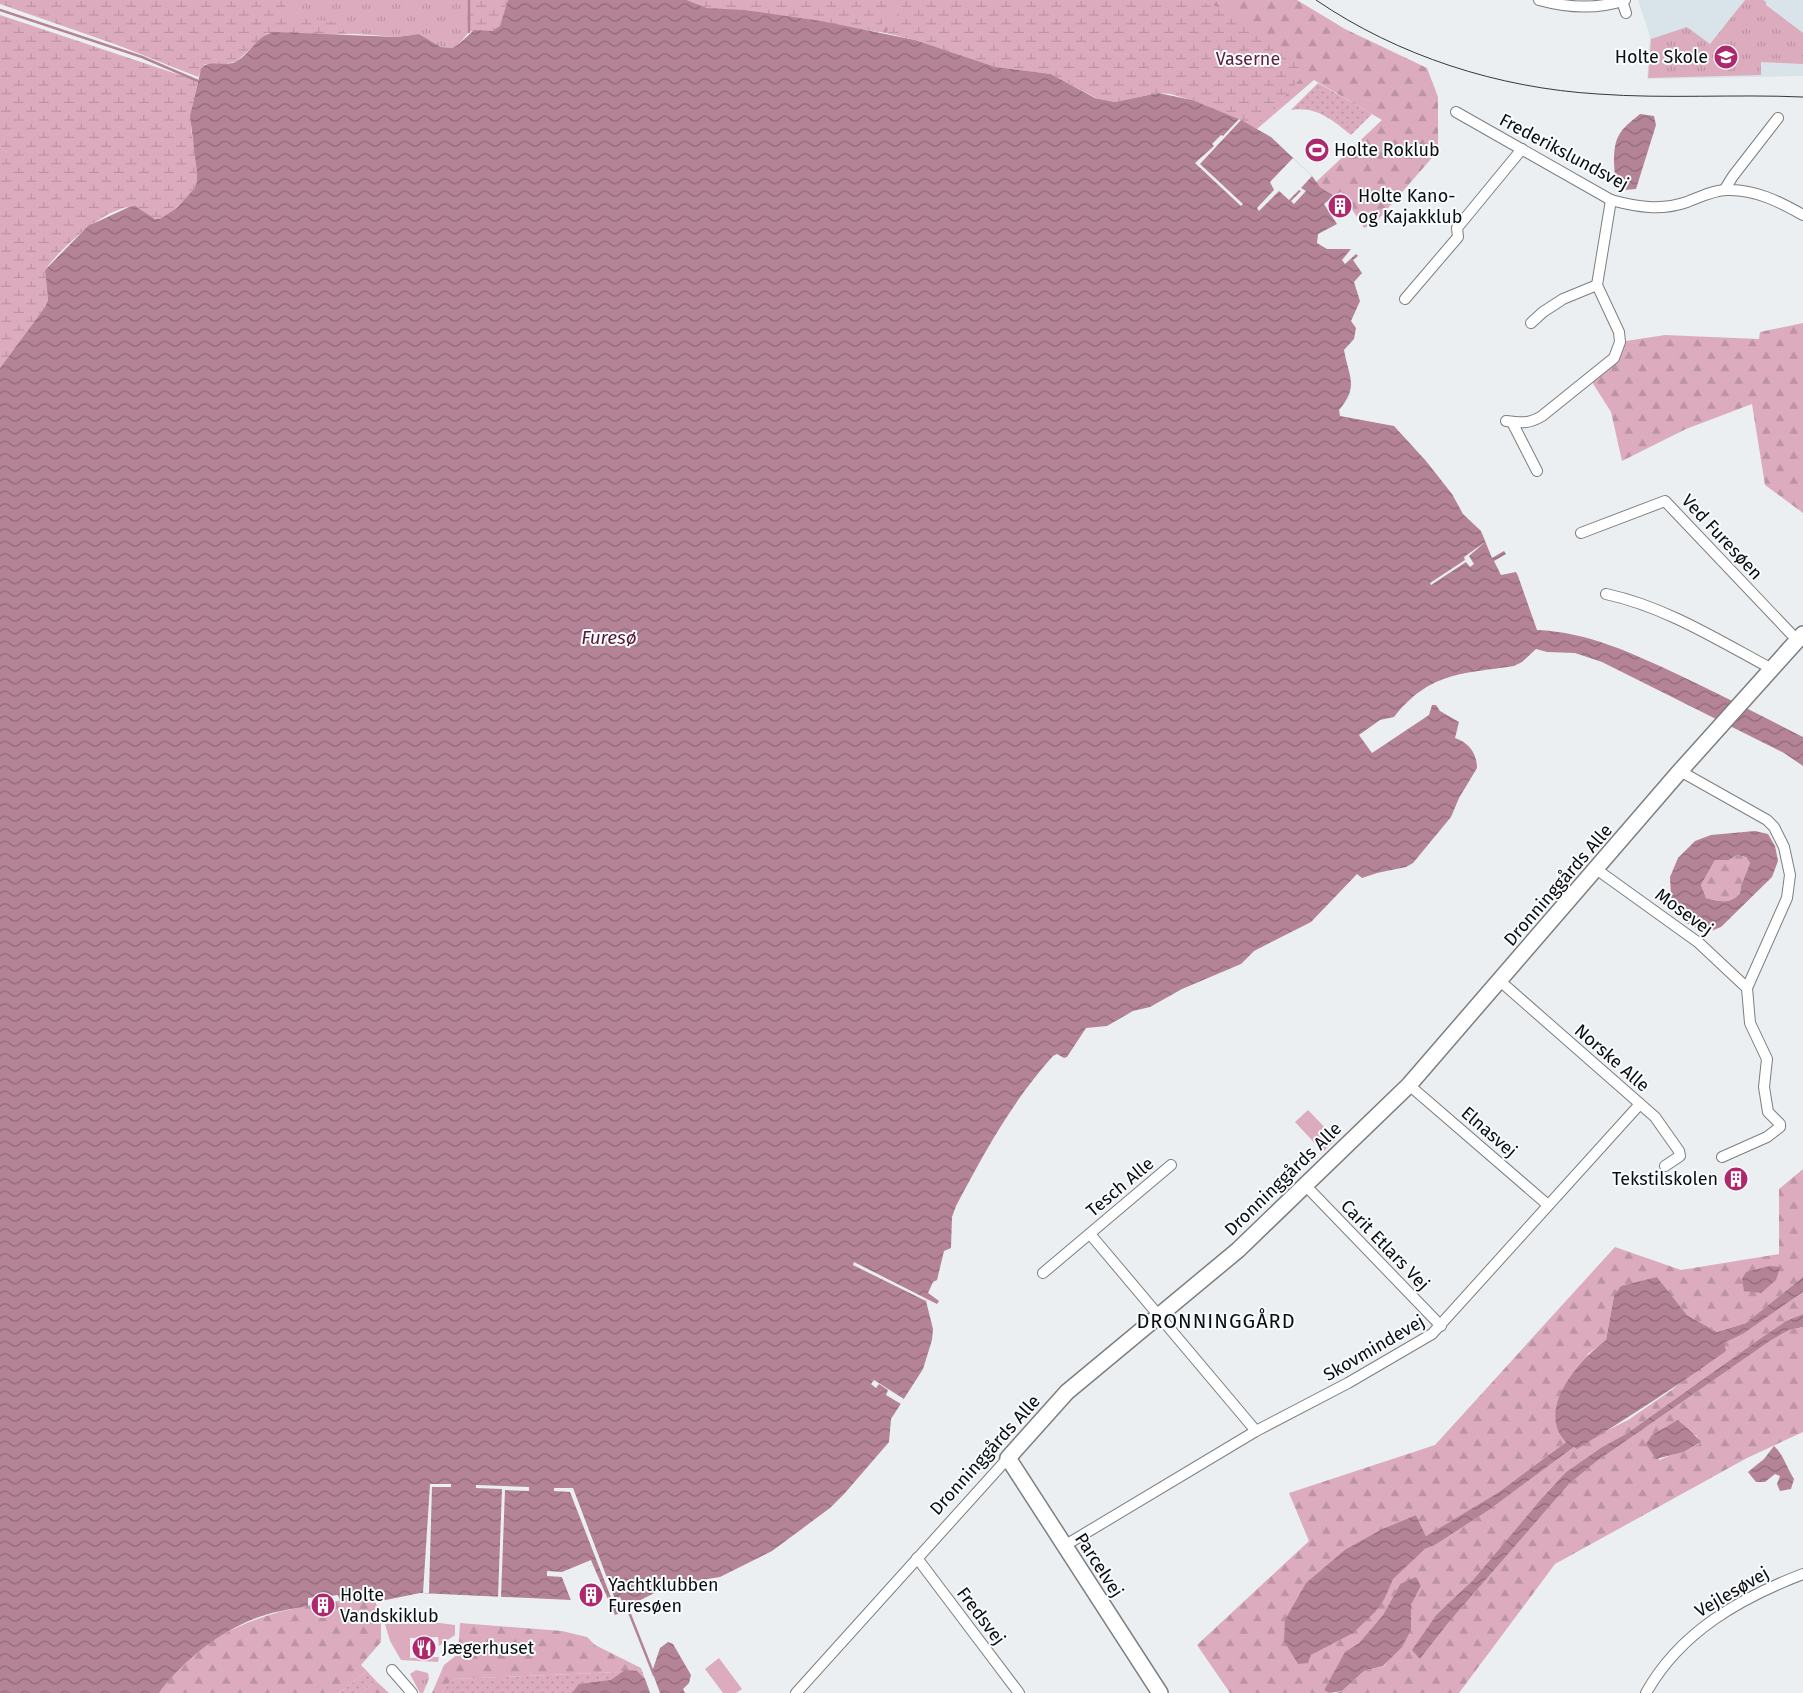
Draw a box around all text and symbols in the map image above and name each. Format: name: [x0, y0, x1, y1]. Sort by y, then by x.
school or university icon: Holte Skole: [1713, 44, 1739, 70]
place label: Holte Skole: [1615, 46, 1708, 68]
park label: Vaserne: [1216, 48, 1280, 70]
street label: Frederikslundsvej: [1496, 109, 1632, 195]
sports icon: Holte Roklub: [1304, 137, 1330, 163]
place label: Holte Roklub: [1334, 139, 1440, 161]
place label: Holte Kano- og Kajakklub: [1358, 185, 1462, 228]
building icon: Holte Kano- og Kajakklub: [1327, 193, 1353, 219]
street label: Ved Furesøen: [1677, 490, 1767, 584]
water label: Furesø: [581, 626, 637, 649]
street label: Dronninggårds Alle: [1499, 820, 1617, 950]
street label: Mosevej: [1651, 884, 1717, 940]
street label: Norske Alle: [1570, 1019, 1654, 1097]
street label: Elnasvej: [1457, 1102, 1521, 1162]
street label: Dronninggårds Alle: [1220, 1117, 1346, 1241]
street label: Tesch Alle: [1082, 1153, 1158, 1221]
building icon: Tekstilskolen: [1723, 1166, 1749, 1192]
place label: Tekstilskolen: [1612, 1168, 1718, 1190]
street label: Carit Etlars Vej: [1336, 1195, 1434, 1295]
district label: DRONNINGGÅRD: [1136, 1308, 1296, 1333]
street label: Skovmindevej: [1319, 1310, 1429, 1386]
street label: Dronninggårds Alle: [925, 1390, 1045, 1520]
street label: Parcelvej: [1070, 1529, 1128, 1601]
street label: Vejlesøvej: [1691, 1562, 1773, 1622]
place label: Yachtklubben Furesøen: [608, 1574, 719, 1617]
building icon: Yachtklubben Furesøen: [578, 1582, 604, 1608]
street label: Fredsvej: [952, 1583, 1010, 1649]
place label: Holte Vandskiklub: [340, 1584, 439, 1627]
building icon: Holte Vandskiklub: [310, 1592, 336, 1618]
restaurant icon: Jægerhuset: [411, 1635, 437, 1661]
place label: Jægerhuset: [442, 1637, 535, 1659]

